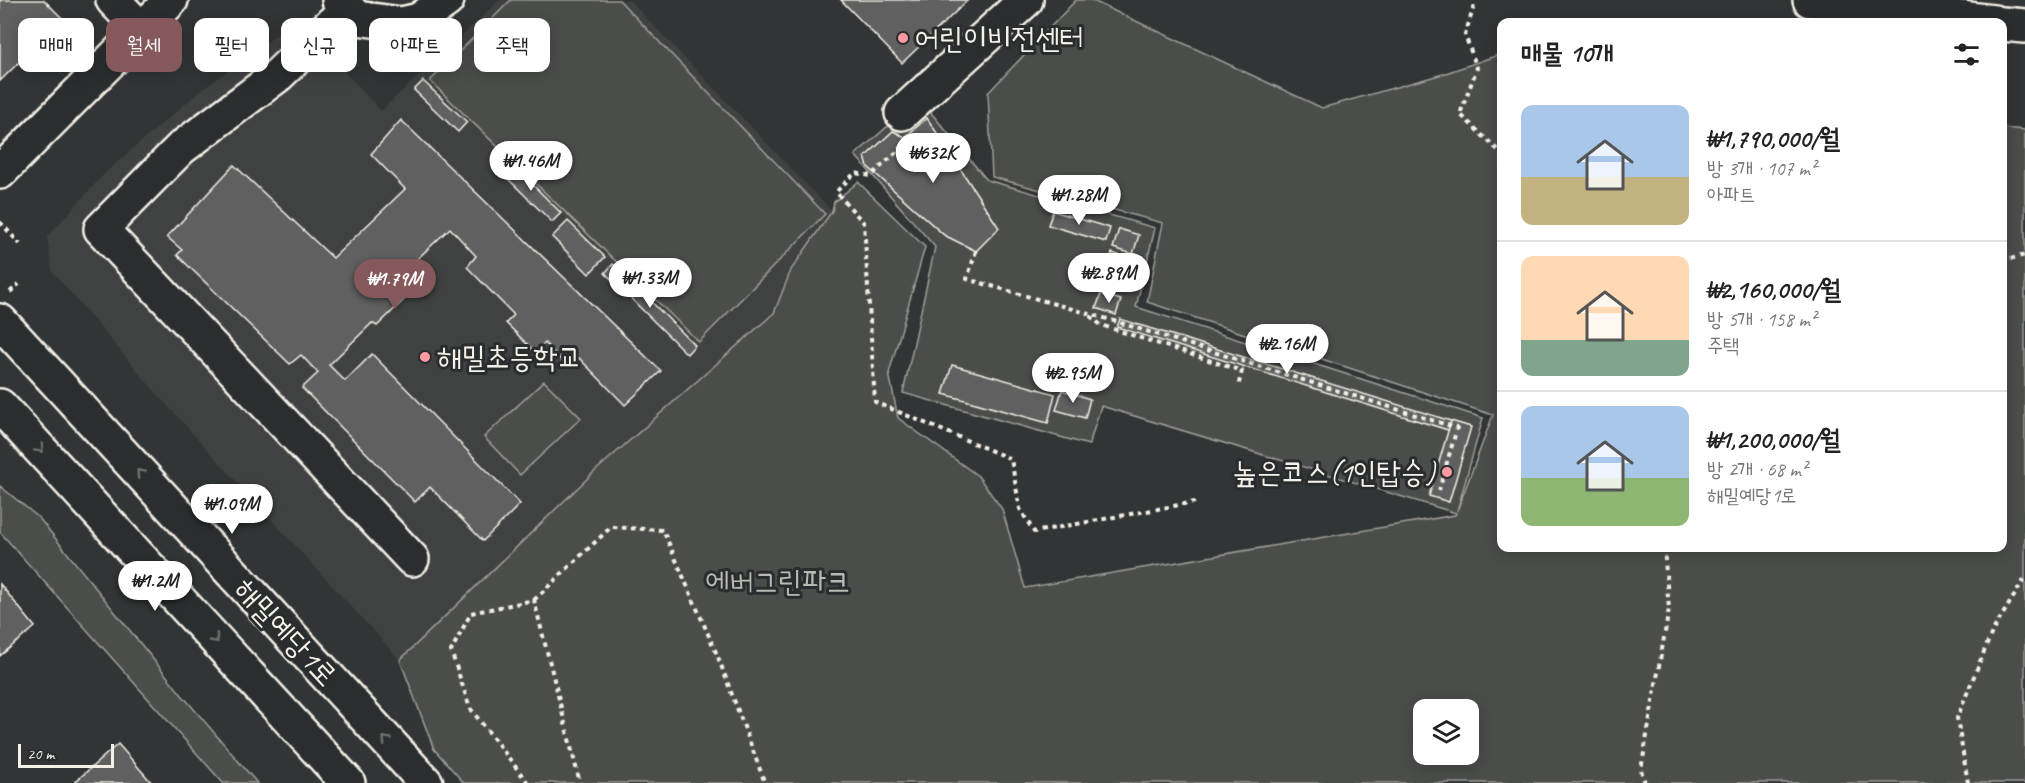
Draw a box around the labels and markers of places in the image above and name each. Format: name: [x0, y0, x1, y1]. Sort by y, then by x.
place label: 어린이비전센터: [915, 19, 1084, 57]
marker: 어린이비전센터: [896, 31, 910, 45]
pin: ₩632K: [891, 133, 975, 184]
pin: ₩1.46M: [482, 141, 580, 192]
pin: ₩1.28M: [1030, 175, 1128, 226]
pin: ₩2.89M: [1060, 253, 1158, 304]
pin: ₩1.33M: [601, 258, 699, 309]
pin: ₩1.79M: [346, 259, 444, 310]
pin: ₩2.16M: [1238, 324, 1336, 375]
place label: 해밀초등학교: [437, 338, 582, 376]
marker: 해밀초등학교: [418, 350, 432, 364]
pin: ₩2.95M: [1024, 353, 1122, 404]
place label: 높은코스(1인탑승): [1233, 453, 1437, 491]
marker: 높은코스(1인탑승): [1440, 465, 1454, 479]
pin: ₩1.09M: [183, 484, 281, 535]
pin: ₩1.2M: [113, 561, 197, 612]

